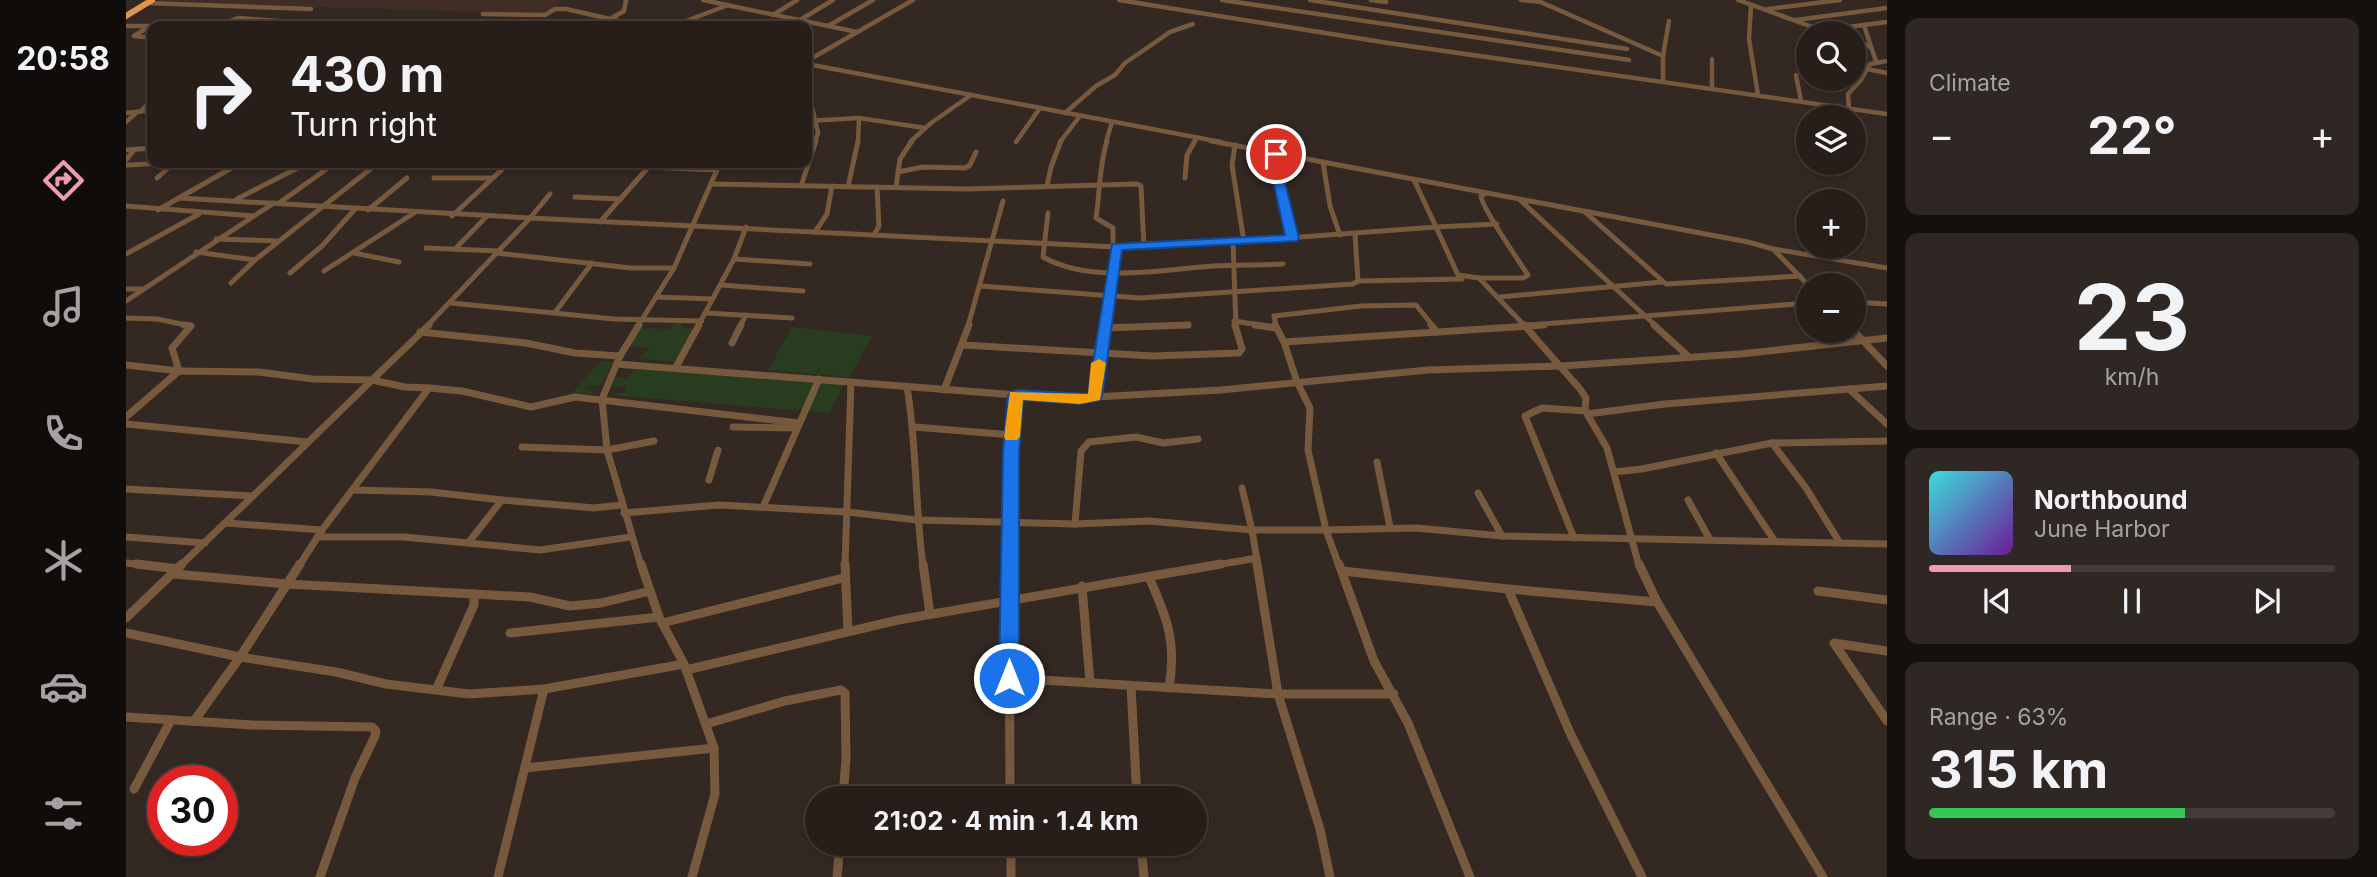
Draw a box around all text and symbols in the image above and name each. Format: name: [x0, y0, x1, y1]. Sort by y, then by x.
map controls: [1796, 21, 1866, 343]
button: search: [1796, 21, 1866, 91]
text: 20:58: [16, 39, 110, 78]
text: 430 m: [290, 45, 444, 104]
icon: right: [175, 49, 266, 140]
text: Climate: [1929, 69, 2011, 97]
text: 22°: [2087, 104, 2177, 167]
text: Turn right: [290, 105, 437, 144]
button: layers: [1796, 105, 1866, 175]
text: −: [1929, 112, 1954, 158]
text: +: [2310, 112, 2335, 158]
pin: [1246, 124, 1306, 184]
icon: arrive: [1257, 135, 1295, 173]
icon: directions: [39, 156, 88, 205]
button: +: [1796, 189, 1866, 259]
text: 23: [2074, 262, 2190, 372]
button: −: [1796, 273, 1866, 343]
icon: music: [39, 282, 88, 331]
text: km/h: [2105, 363, 2159, 391]
icon: phone: [39, 409, 88, 458]
text: Northbound: [2034, 484, 2188, 515]
text: June Harbor: [2034, 515, 2170, 543]
icon: climate: [39, 536, 88, 585]
icon: previous: [1978, 582, 2016, 620]
icon: pause: [2113, 582, 2151, 620]
icon: next: [2248, 582, 2286, 620]
position arrow: [972, 641, 1046, 715]
icon: car: [39, 662, 88, 711]
text: Range · 63%: [1929, 703, 2068, 731]
text: 315 km: [1929, 738, 2108, 801]
speed limit sign: 30: [147, 765, 238, 856]
icon: filters: [39, 789, 88, 838]
text: 21:02 · 4 min · 1.4 km: [873, 805, 1139, 836]

